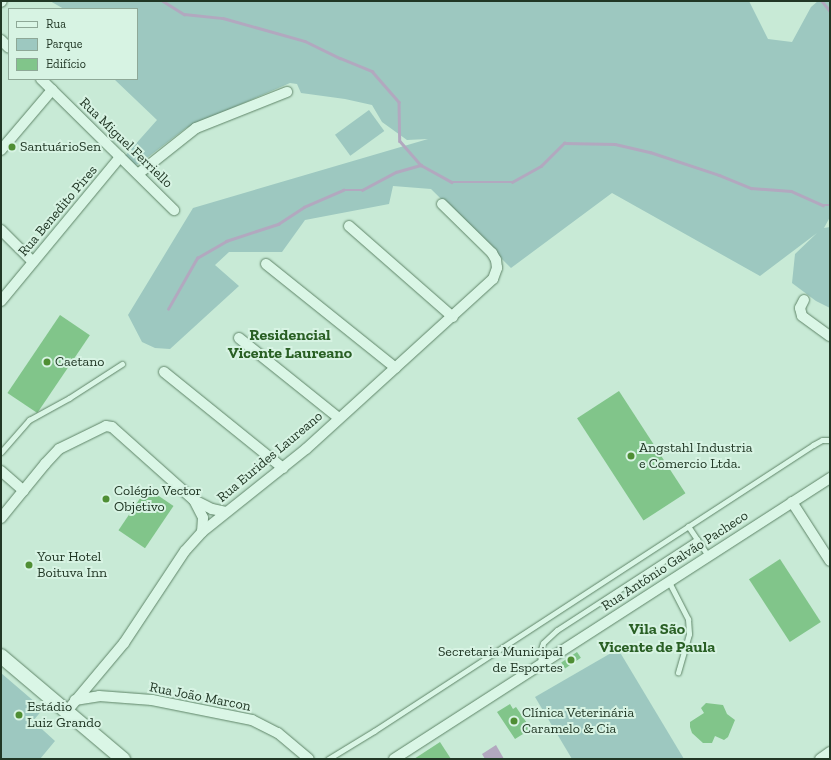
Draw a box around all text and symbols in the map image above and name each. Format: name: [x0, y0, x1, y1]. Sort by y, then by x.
legend: [8, 8, 138, 80]
text: Rua: [46, 17, 66, 31]
text: Parque: [46, 37, 82, 51]
text: Edifício: [46, 57, 86, 71]
street label: Rua Miguel Ferriello: [76, 94, 176, 192]
place label: SantuárioSen: [20, 139, 101, 155]
marker: SantuárioSen: [7, 142, 17, 152]
street label: Rua Benedito Pires: [15, 162, 101, 260]
district label: Residencial Vicente Laureano: [228, 325, 352, 363]
place label: Caetano: [55, 354, 105, 370]
marker: Caetano: [42, 357, 52, 367]
street label: Rua Eurides Laureano: [214, 408, 326, 506]
place label: Angstahl Industria e Comercio Ltda.: [639, 440, 753, 472]
marker: Angstahl Industria e Comercio Ltda.: [626, 451, 636, 461]
place label: Colégio Vector Objetivo: [114, 483, 202, 516]
marker: Colégio Vector Objetivo: [101, 494, 111, 504]
street label: Rua Antônio Galvão Pacheco: [598, 507, 752, 615]
place label: Your Hotel Boituva Inn: [37, 549, 107, 582]
marker: Your Hotel Boituva Inn: [24, 560, 34, 570]
district label: Vila São Vicente de Paula: [599, 619, 715, 657]
place label: Secretaria Municipal de Esportes: [438, 644, 563, 676]
marker: Secretaria Municipal de Esportes: [566, 655, 576, 665]
street label: Rua João Marcon: [148, 679, 252, 715]
place label: Estádio Luiz Grando: [27, 699, 101, 732]
place label: Clínica Veterinária Caramelo & Cia: [522, 705, 635, 738]
marker: Estádio Luiz Grando: [14, 710, 24, 720]
marker: Clínica Veterinária Caramelo & Cia: [509, 716, 519, 726]

